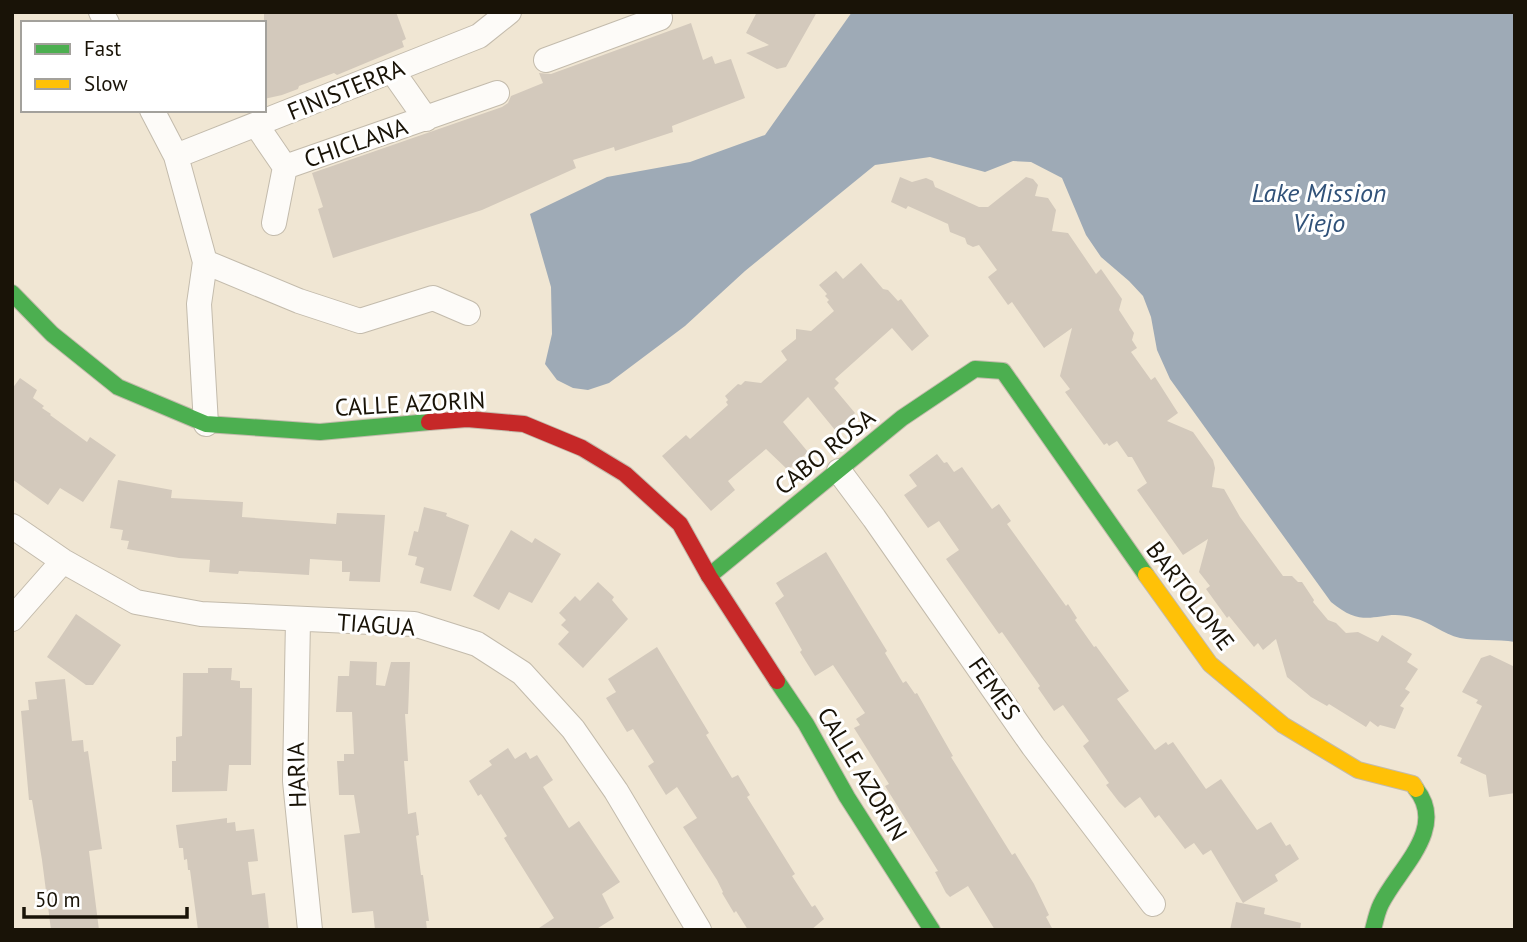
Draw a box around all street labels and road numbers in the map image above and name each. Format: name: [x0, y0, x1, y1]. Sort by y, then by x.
street label: FINISTERRA: [283, 52, 409, 127]
street label: CHICLANA: [300, 110, 412, 175]
street label: CALLE AZORIN: [334, 384, 486, 423]
street label: CABO ROSA: [768, 402, 881, 502]
street label: BARTOLOME: [1139, 535, 1241, 656]
street label: TIAGUA: [336, 606, 416, 643]
street label: FEMES: [962, 651, 1027, 726]
street label: CALLE AZORIN: [810, 701, 914, 846]
street label: HARIA: [280, 742, 313, 808]

